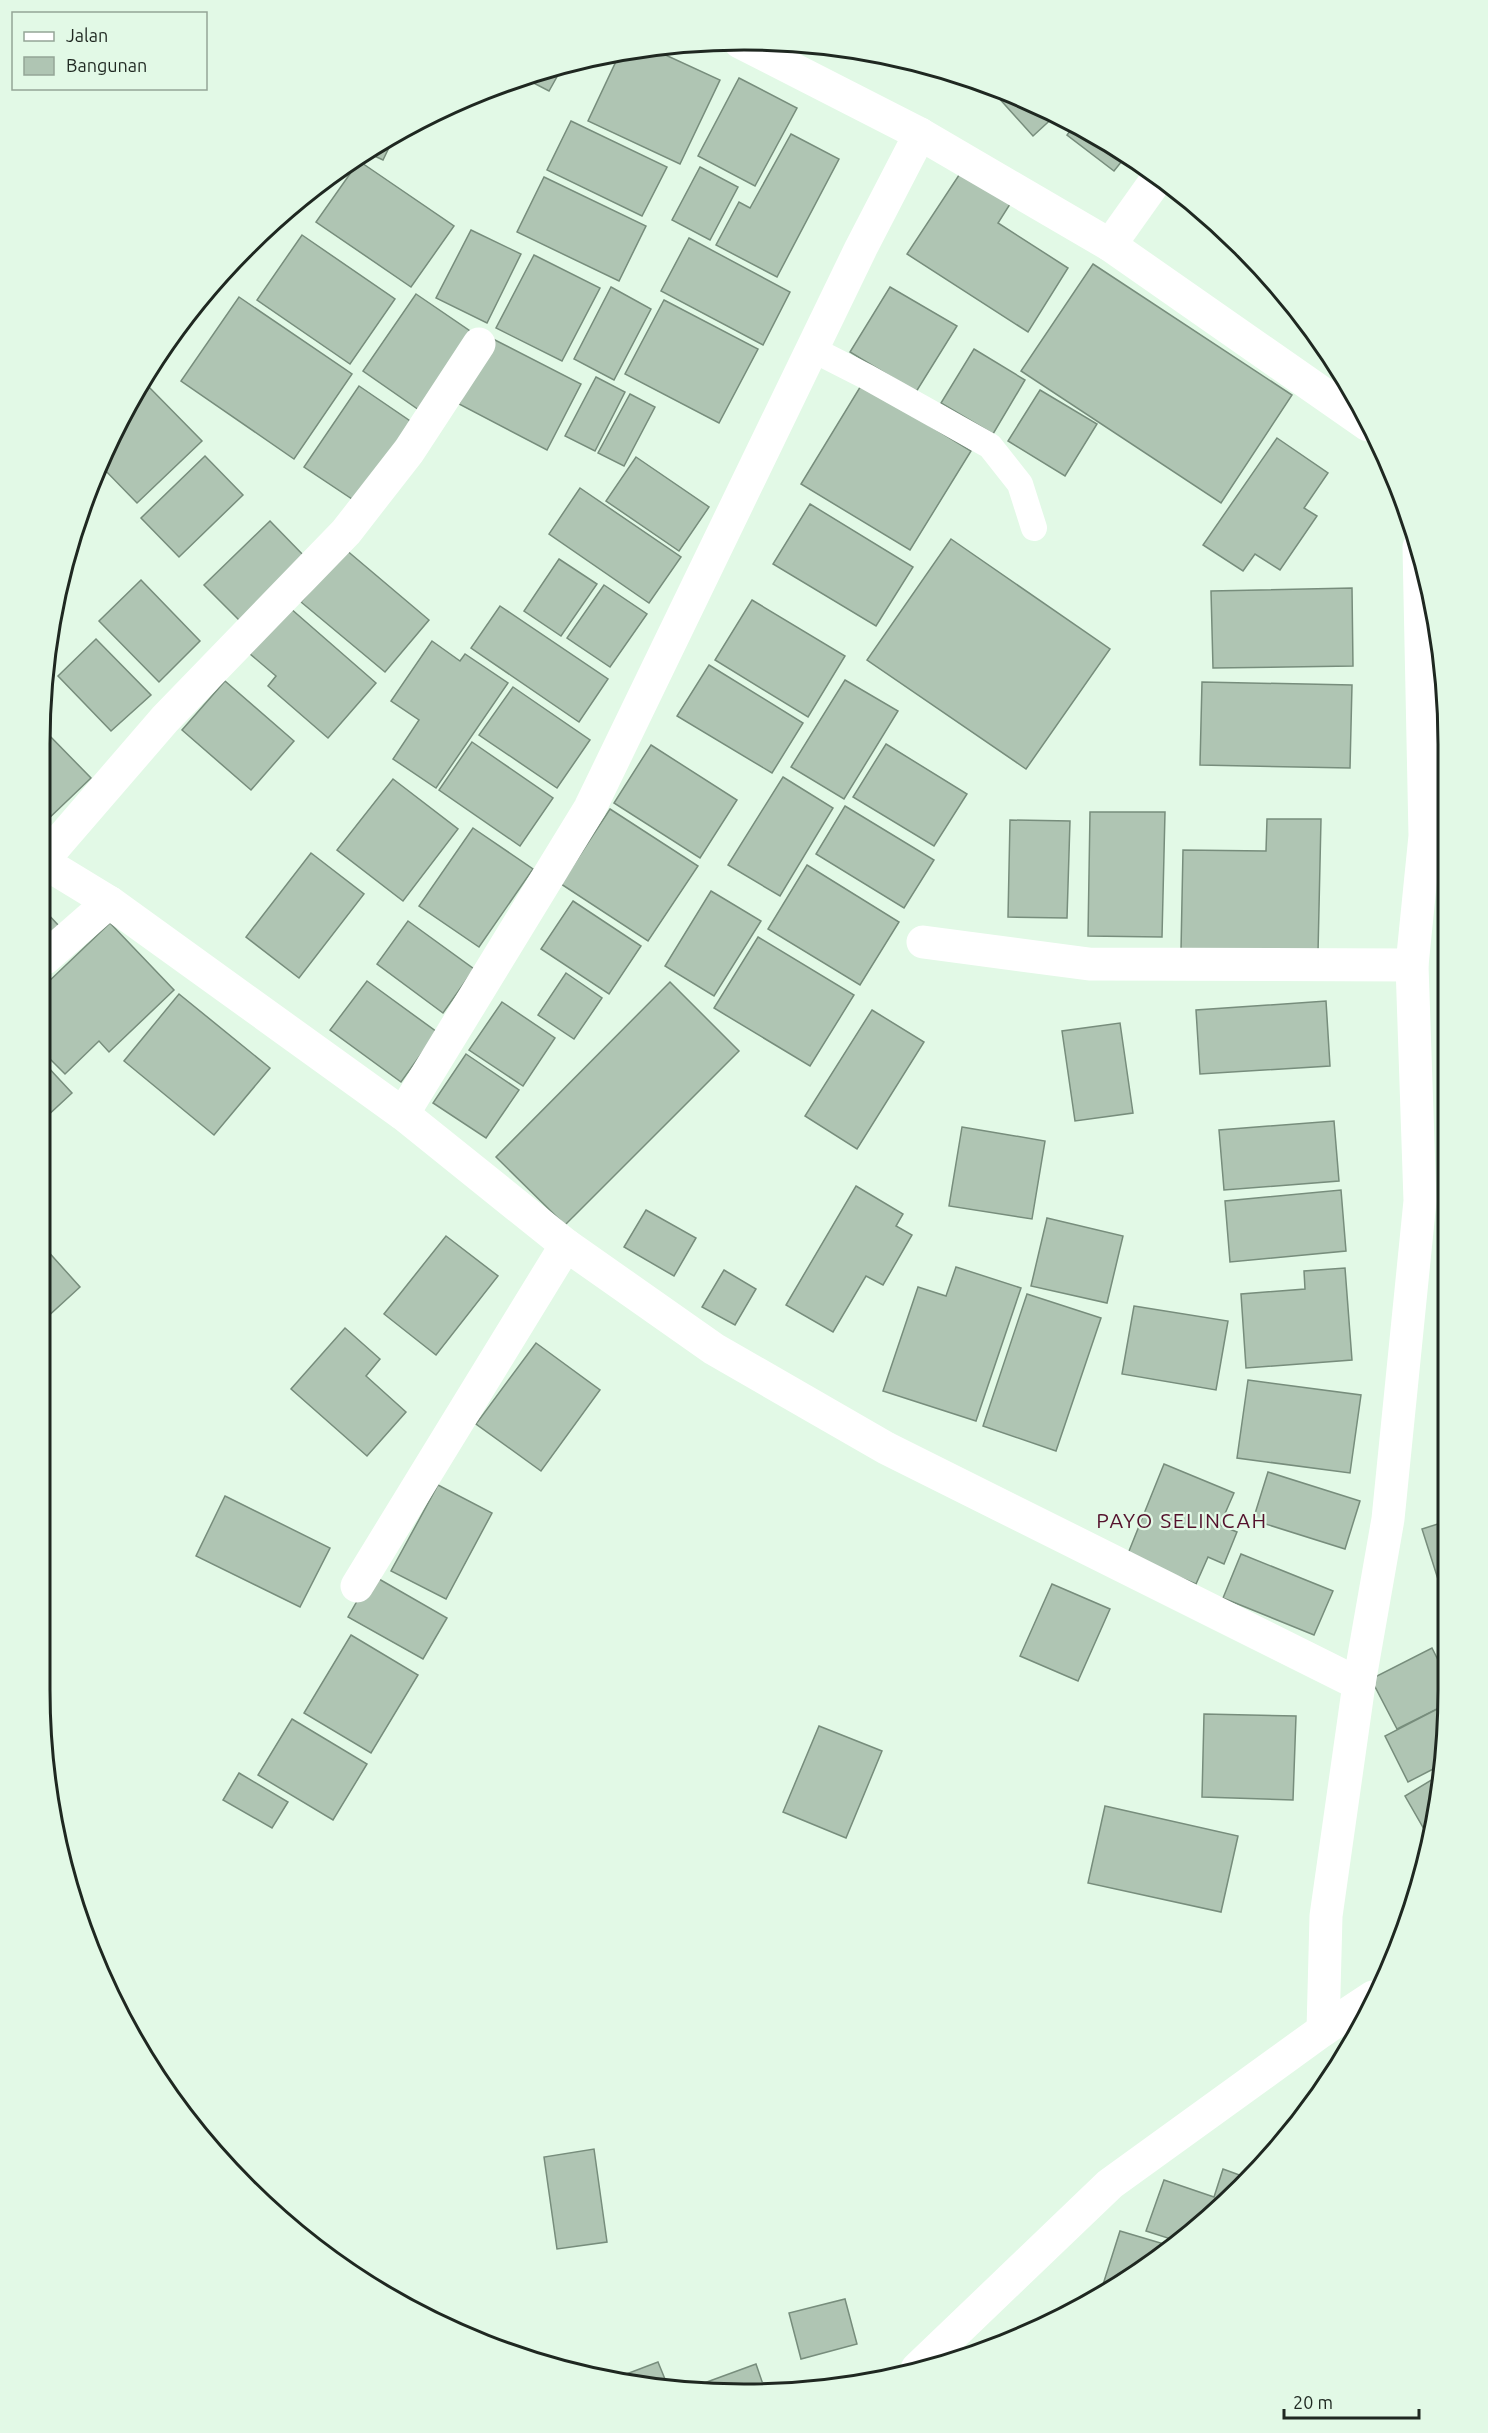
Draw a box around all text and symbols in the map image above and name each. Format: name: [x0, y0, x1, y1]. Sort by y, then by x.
legend: [12, 12, 207, 90]
text: Jalan: [66, 25, 108, 45]
text: Bangunan: [66, 55, 147, 75]
district label: PAYO SELINCAH: [1096, 1508, 1268, 1532]
scale bar: [1284, 2382, 1419, 2420]
text: 20 m: [1293, 2392, 1333, 2412]

